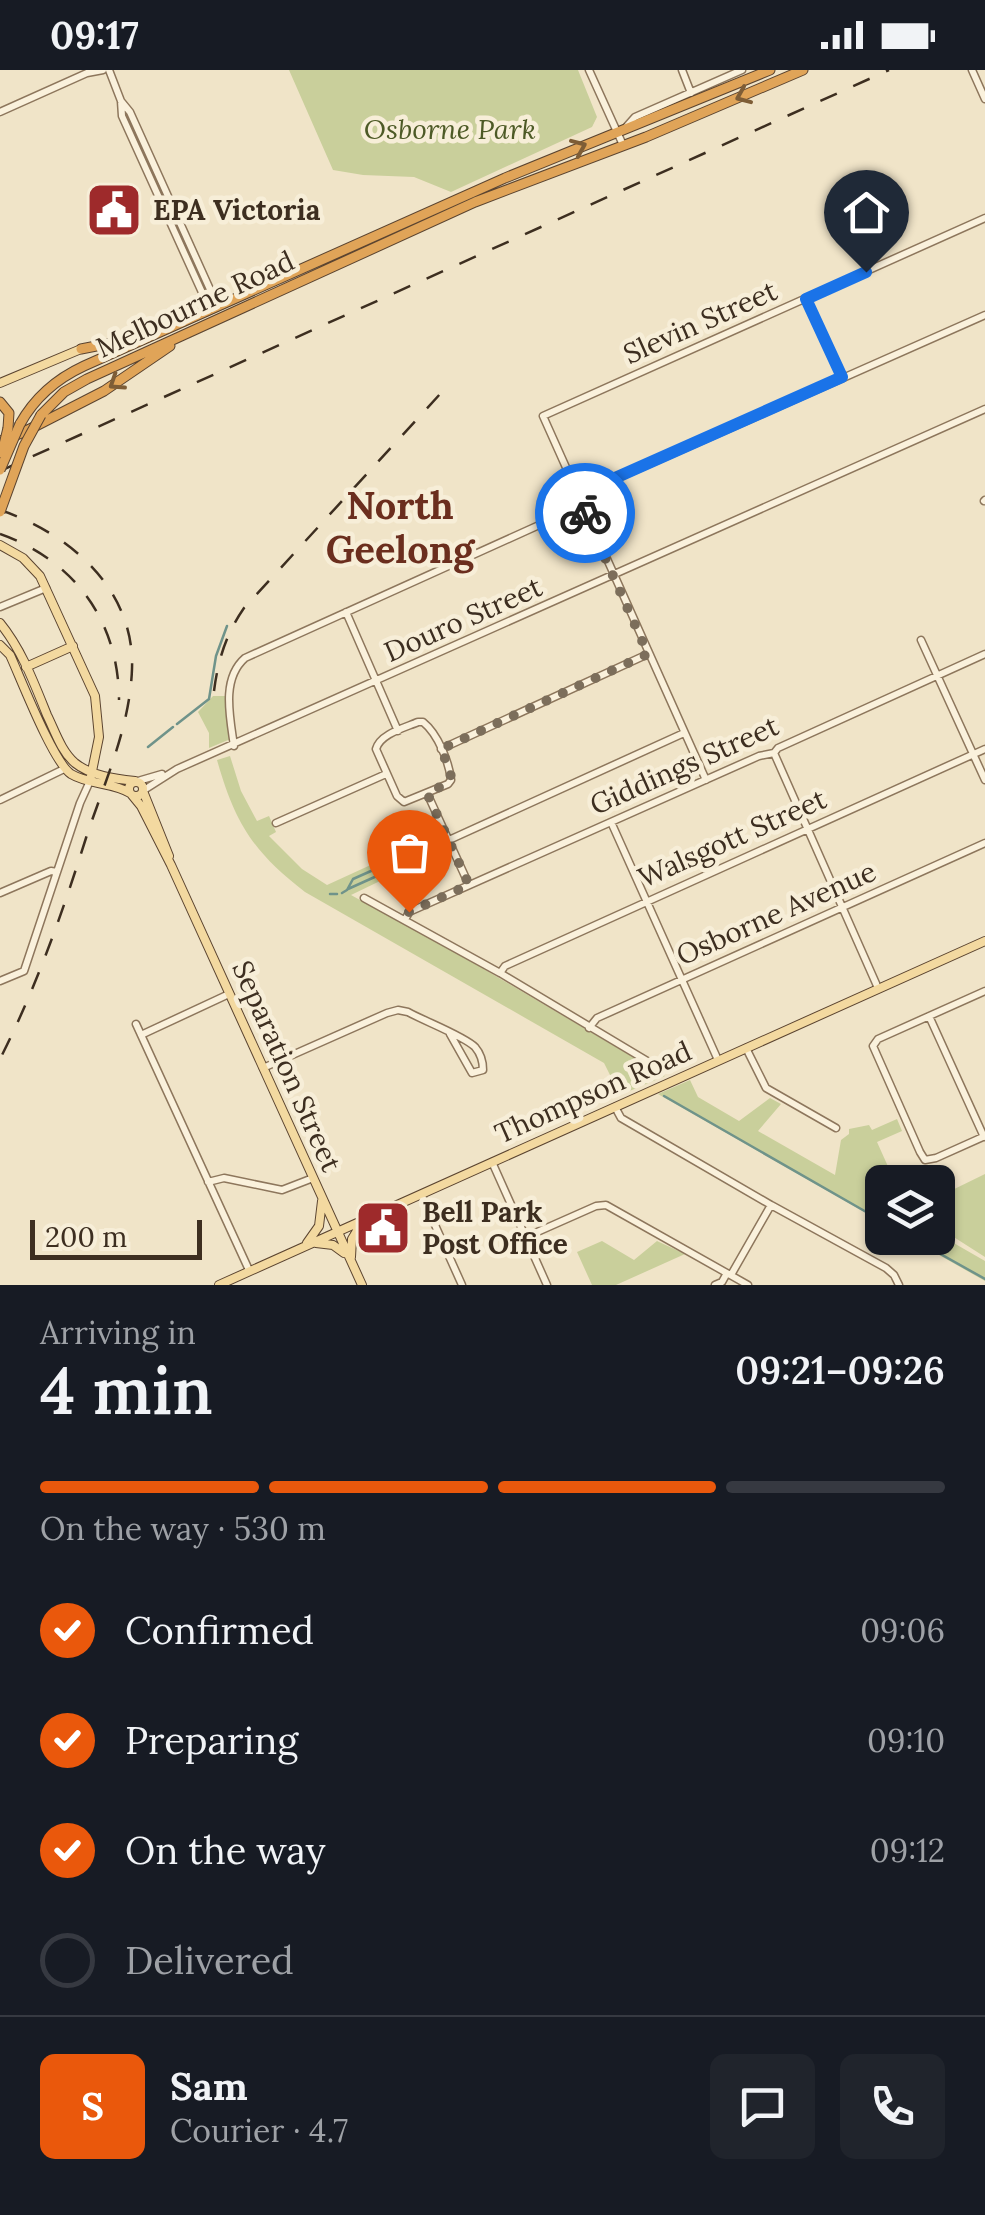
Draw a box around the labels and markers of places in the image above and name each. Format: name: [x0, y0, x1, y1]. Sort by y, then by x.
pin: [824, 170, 909, 273]
public building icon: EPA Victoria: [84, 180, 144, 240]
place label: EPA Victoria: [153, 192, 321, 228]
pin: [367, 810, 452, 913]
place label: Bell Park Post Office: [422, 1194, 568, 1262]
public building icon: Bell Park Post Office: [353, 1198, 413, 1258]

